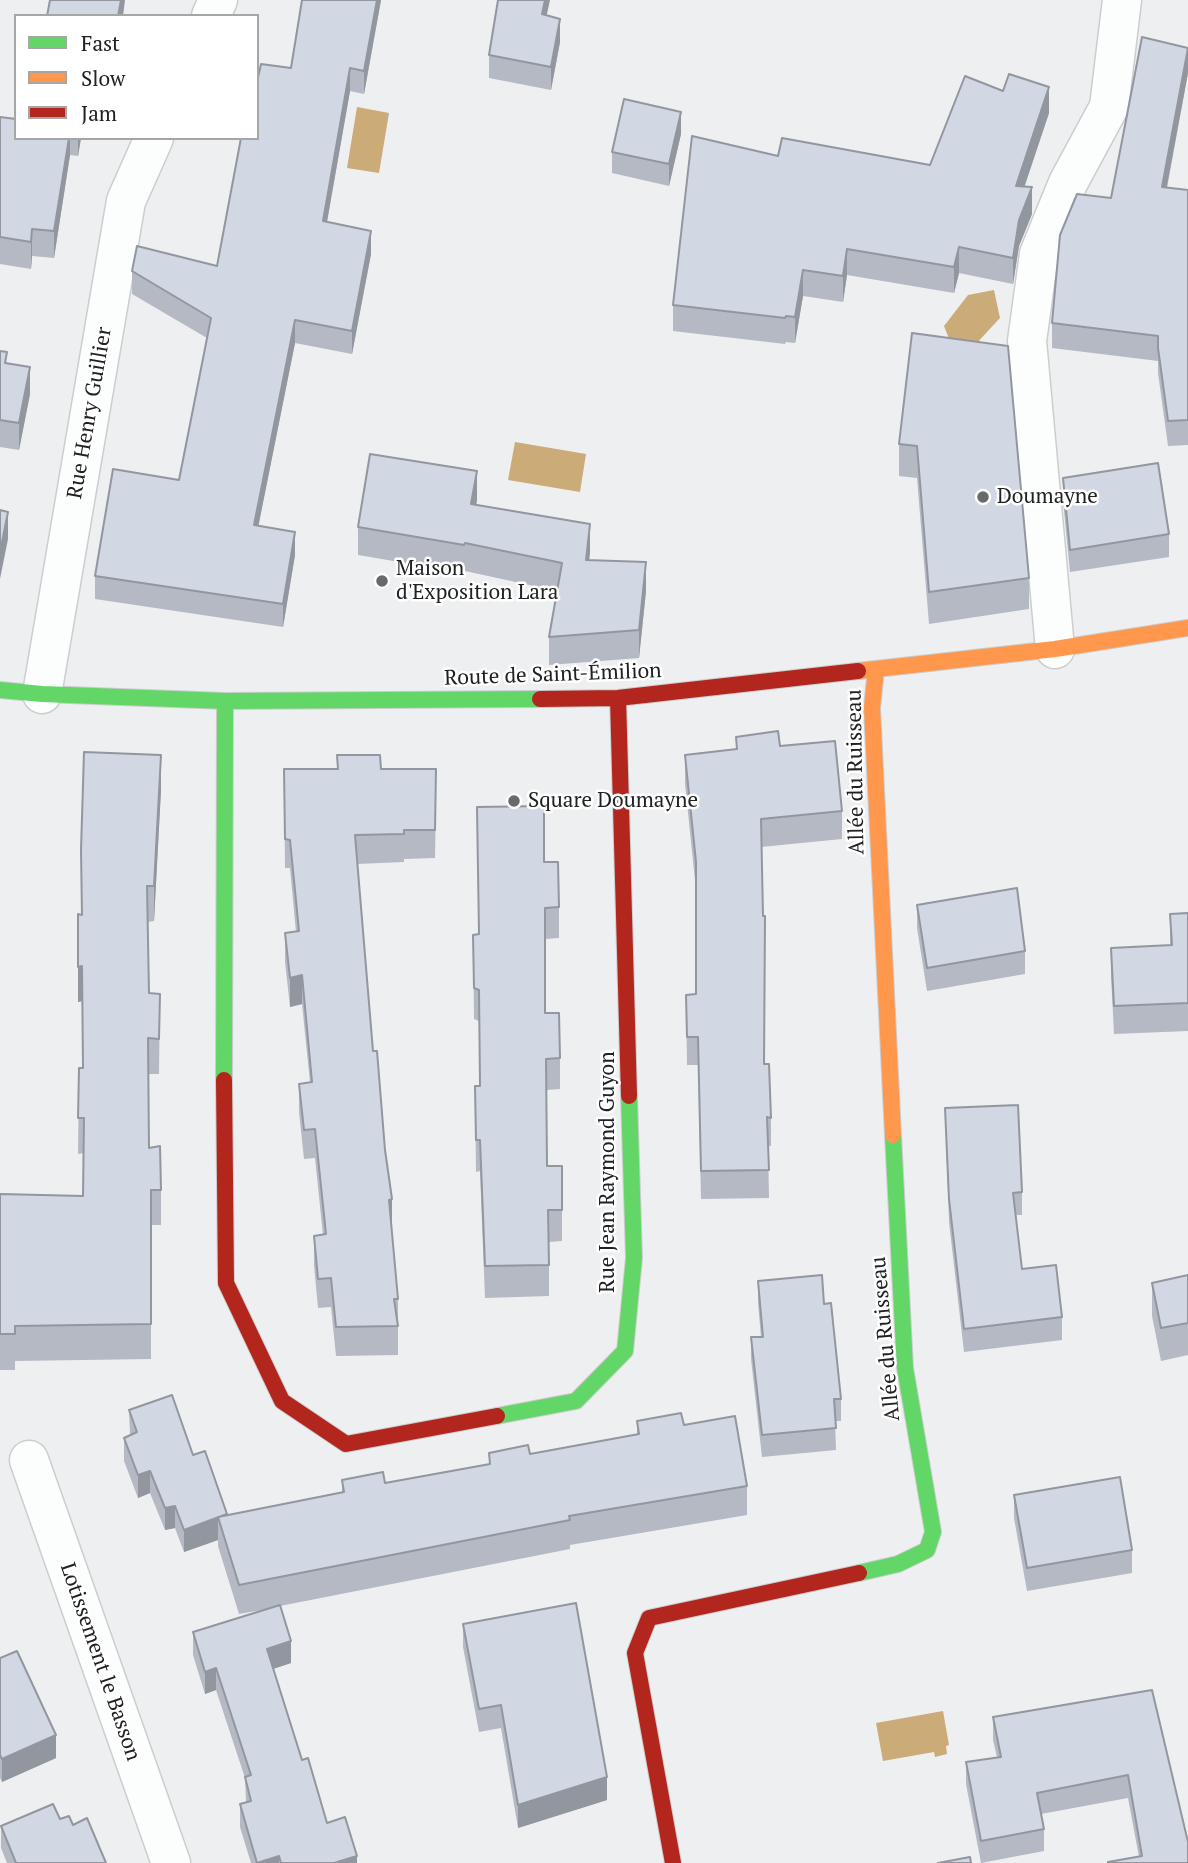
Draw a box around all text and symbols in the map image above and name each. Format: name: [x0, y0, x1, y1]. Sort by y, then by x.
legend: [14, 14, 259, 140]
text: Fast: [81, 29, 120, 57]
text: Slow: [81, 64, 125, 92]
text: Jam: [81, 99, 117, 127]
street label: Rue Henry Guillier: [62, 325, 118, 501]
place label: Doumayne: [997, 484, 1098, 510]
marker: Doumayne: [975, 489, 991, 505]
place label: Maison d'Exposition Lara: [396, 556, 558, 606]
marker: Maison d'Exposition Lara: [374, 573, 390, 589]
street label: Route de Saint-Émilion: [444, 659, 662, 691]
street label: Allée du Ruisseau: [842, 689, 870, 855]
place label: Square Doumayne: [528, 788, 698, 814]
marker: Square Doumayne: [506, 793, 522, 809]
street label: Rue Jean Raymond Guyon: [595, 1051, 621, 1293]
street label: Allée du Ruisseau: [866, 1256, 906, 1422]
street label: Lotissement le Basson: [54, 1560, 146, 1764]

